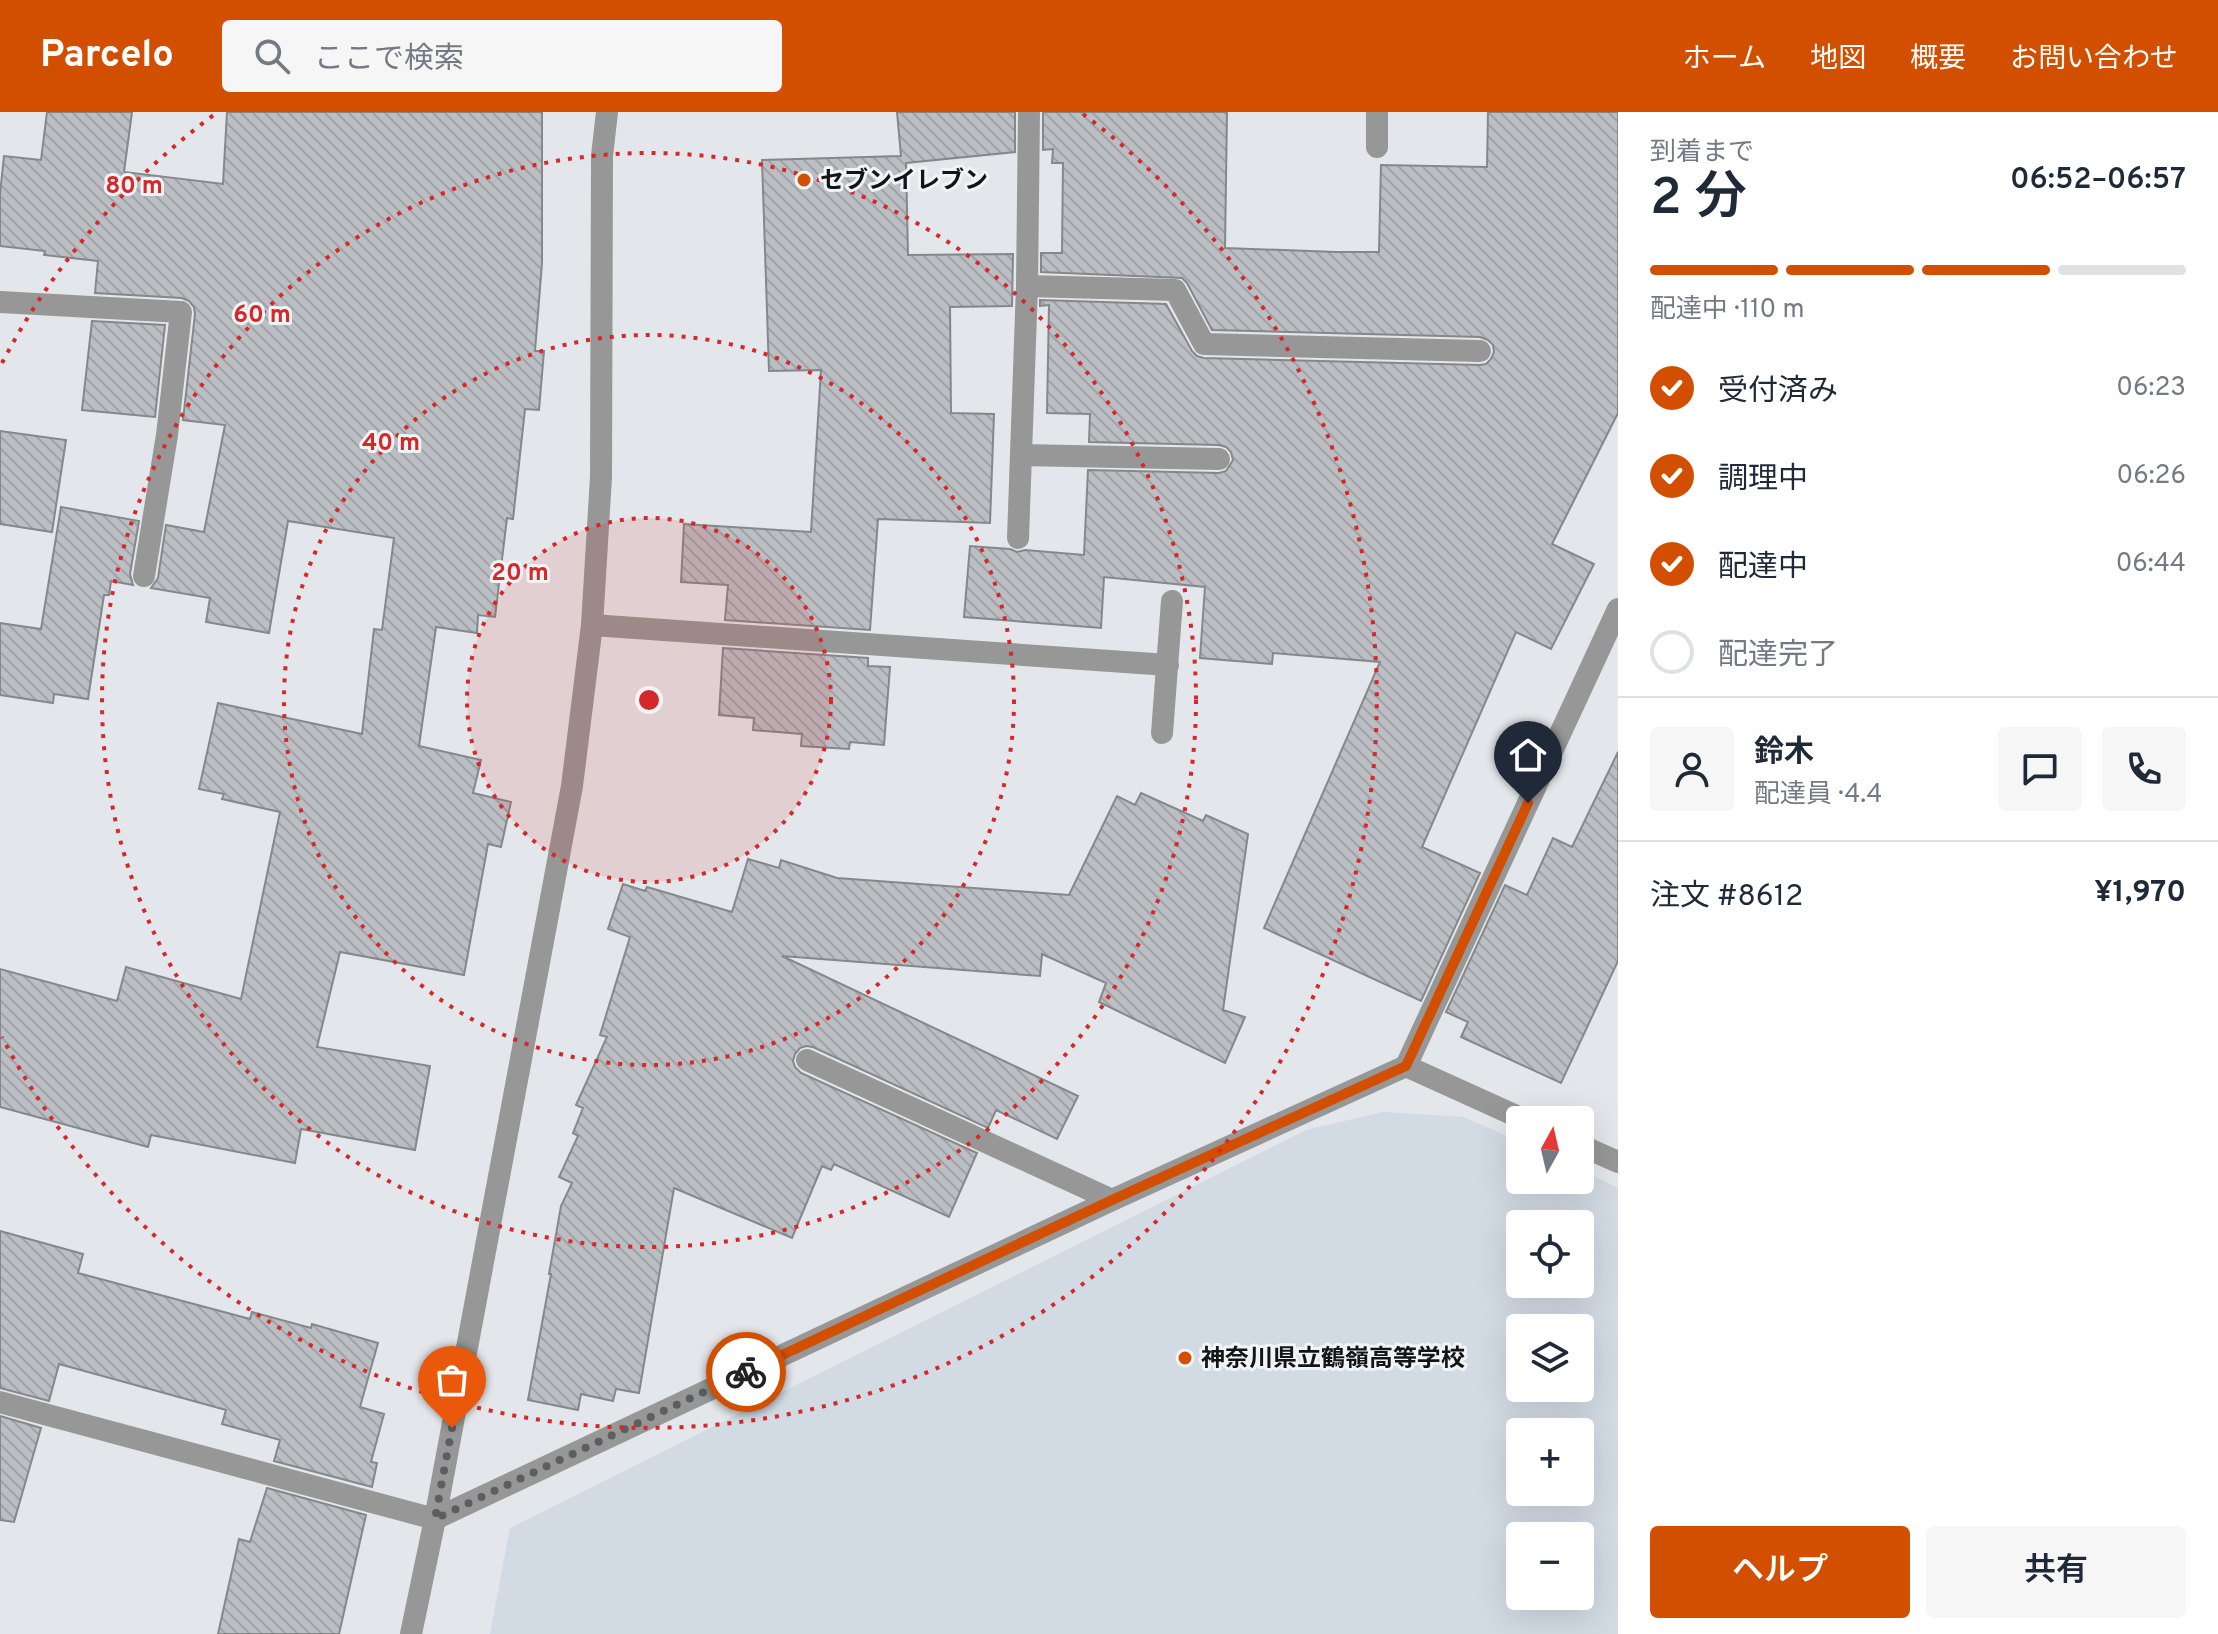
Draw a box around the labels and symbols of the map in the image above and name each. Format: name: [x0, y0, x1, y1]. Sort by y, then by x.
place label: セブンイレブン: [820, 167, 988, 197]
marker: セブンイレブン: [795, 171, 813, 189]
text: 80 m: [105, 172, 163, 202]
text: 60 m: [233, 301, 291, 331]
text: 40 m: [362, 429, 420, 459]
text: 20 m: [491, 559, 549, 589]
centre of rings: [635, 686, 663, 714]
pin: [1494, 721, 1562, 803]
north arrow: [1506, 1106, 1594, 1194]
courier: [706, 1332, 786, 1412]
place label: 神奈川県立鶴嶺高等学校: [1201, 1345, 1465, 1375]
pin: [418, 1346, 486, 1428]
marker: 神奈川県立鶴嶺高等学校: [1176, 1349, 1194, 1367]

